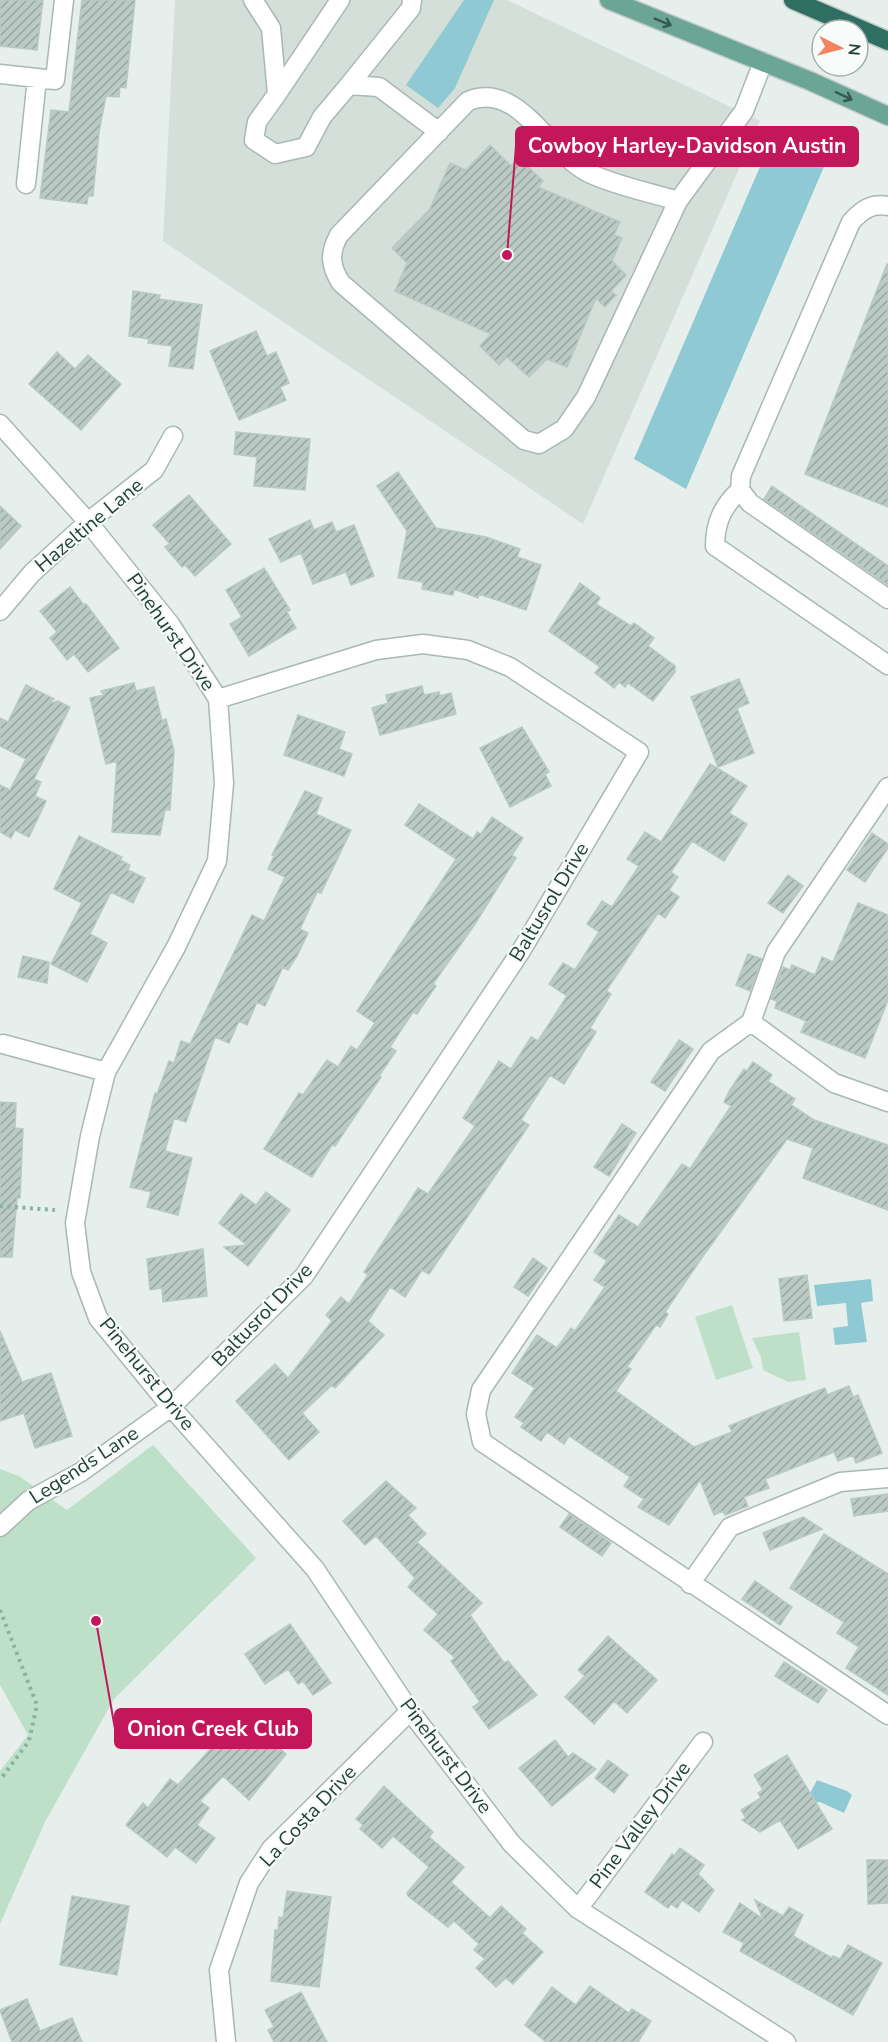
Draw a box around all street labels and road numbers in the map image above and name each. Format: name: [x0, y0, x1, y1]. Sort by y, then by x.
street label: Hazeltine Lane: [29, 472, 149, 578]
street label: Pinehurst Drive: [120, 568, 222, 696]
street label: Baltusrol Drive: [503, 837, 595, 967]
street label: Baltusrol Drive: [206, 1257, 318, 1373]
street label: Pinehurst Drive: [93, 1312, 201, 1436]
street label: Legends Lane: [24, 1420, 144, 1510]
street label: Pinehurst Drive: [394, 1693, 498, 1819]
street label: Pine Valley Drive: [583, 1756, 697, 1894]
street label: La Costa Drive: [254, 1759, 362, 1873]

